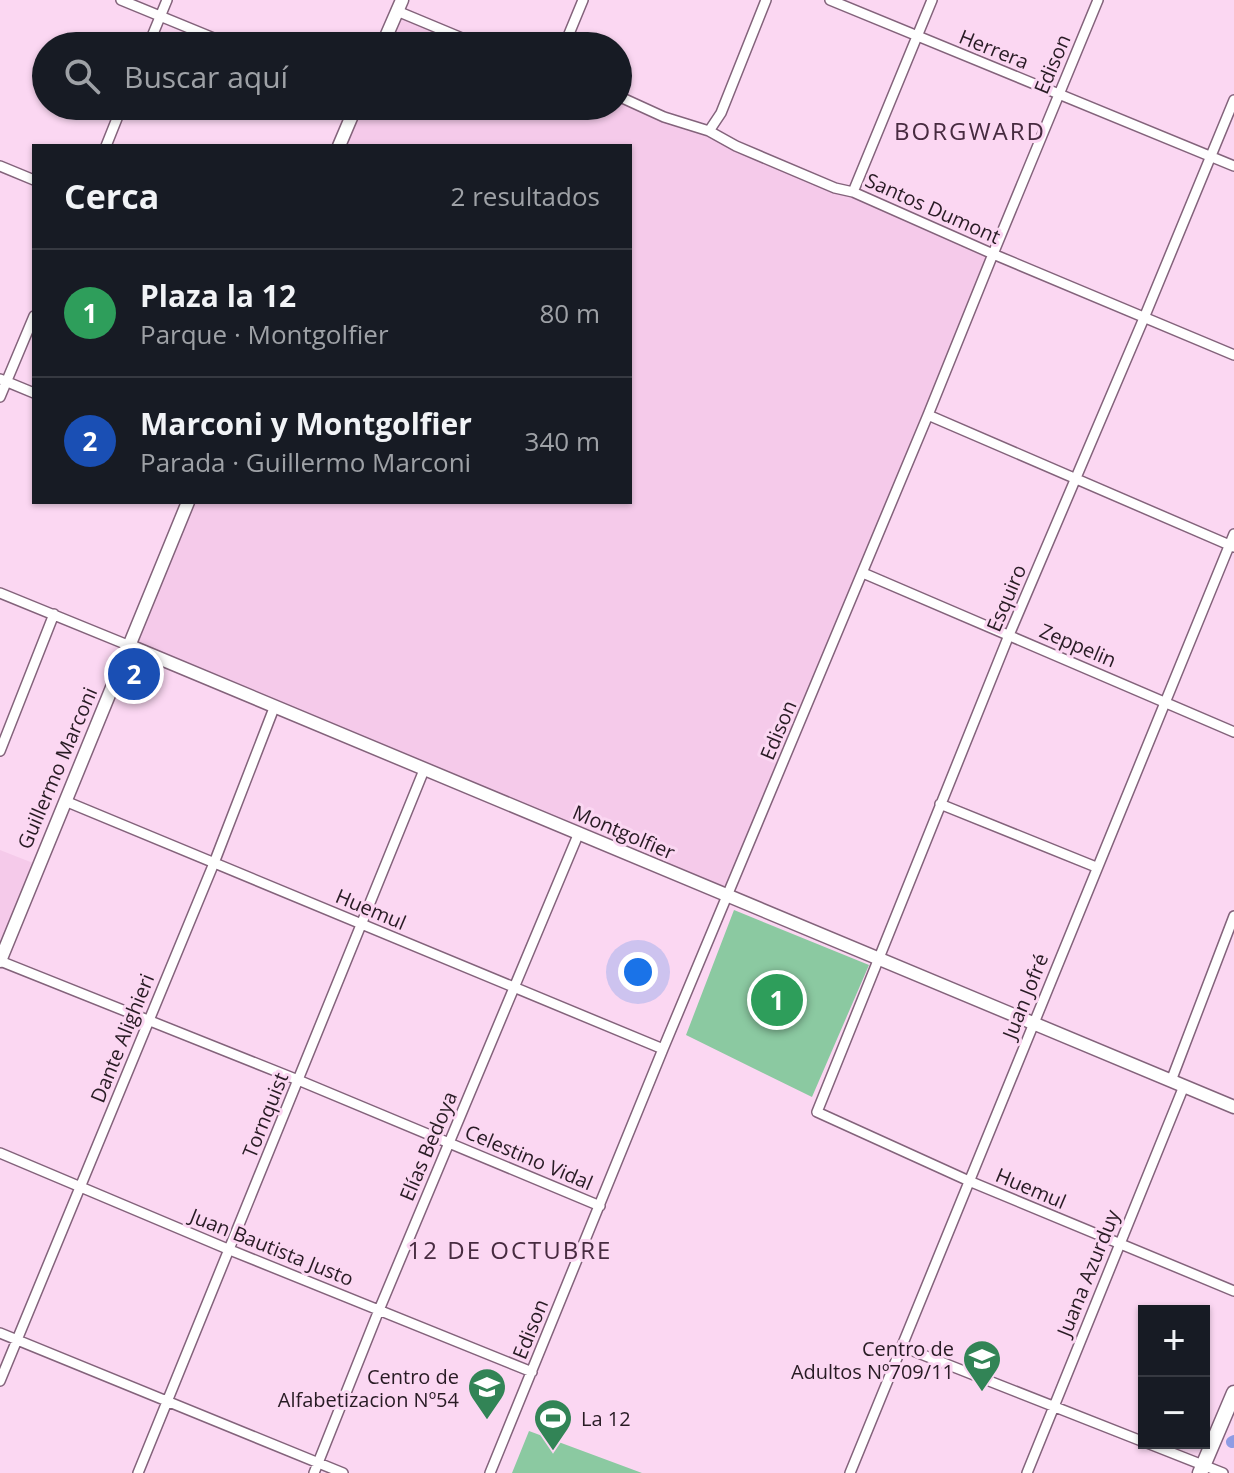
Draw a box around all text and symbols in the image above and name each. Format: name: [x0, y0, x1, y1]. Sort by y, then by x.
street label: Herrera: [955, 23, 1033, 75]
street label: Edison: [1027, 30, 1077, 98]
search box: [32, 32, 632, 120]
icon: search: [60, 54, 104, 98]
text: Buscar aquí: [124, 56, 288, 97]
district label: BORGWARD: [894, 114, 1046, 147]
street label: Santos Dumont: [861, 166, 1005, 250]
text: Cerca: [64, 173, 159, 219]
text: 2 resultados: [451, 178, 600, 214]
text: Plaza la 12: [140, 275, 296, 316]
text: 1: [83, 295, 97, 331]
text: 80 m: [539, 295, 600, 331]
text: Parque · Montgolfier: [140, 316, 389, 352]
text: Marconi y Montgolfier: [140, 403, 472, 444]
text: 2: [83, 423, 97, 459]
text: 340 m: [525, 423, 600, 459]
text: Parada · Guillermo Marconi: [140, 444, 471, 480]
street label: Esquiro: [980, 560, 1032, 636]
street label: Zeppelin: [1036, 617, 1120, 673]
pin: 2: [108, 644, 160, 704]
street label: Guillermo Marconi: [11, 683, 103, 853]
street label: Edison: [753, 696, 803, 764]
street label: Montgolfier: [569, 798, 679, 866]
street label: Huemul: [332, 882, 410, 936]
street label: Juan Jofré: [995, 949, 1054, 1045]
your location: [618, 952, 658, 992]
street label: Dante Alighieri: [84, 970, 160, 1106]
pin: 1: [751, 970, 803, 1030]
street label: Tornquist: [236, 1068, 294, 1162]
street label: Elías Bedoya: [393, 1087, 463, 1205]
street label: Celestino Vidal: [461, 1118, 597, 1196]
street label: Huemul: [992, 1161, 1070, 1215]
street label: Juan Bautista Justo: [184, 1201, 358, 1292]
street label: Juana Azurduy: [1050, 1205, 1126, 1342]
district label: 12 DE OCTUBRE: [408, 1233, 612, 1266]
street label: Edison: [506, 1295, 554, 1363]
map controls: [1138, 1305, 1210, 1449]
button: +: [1138, 1305, 1210, 1377]
place label: Centro de Adultos Nº709/11: [791, 1335, 954, 1385]
school or university icon: Centro de Adultos Nº709/11: [961, 1338, 1003, 1393]
place label: Centro de Alfabetizacion Nº54: [278, 1363, 460, 1413]
school or university icon: Centro de Alfabetizacion Nº54: [466, 1366, 508, 1421]
button: −: [1138, 1377, 1210, 1449]
sports icon: La 12: [532, 1397, 574, 1452]
place label: La 12: [581, 1405, 631, 1432]

